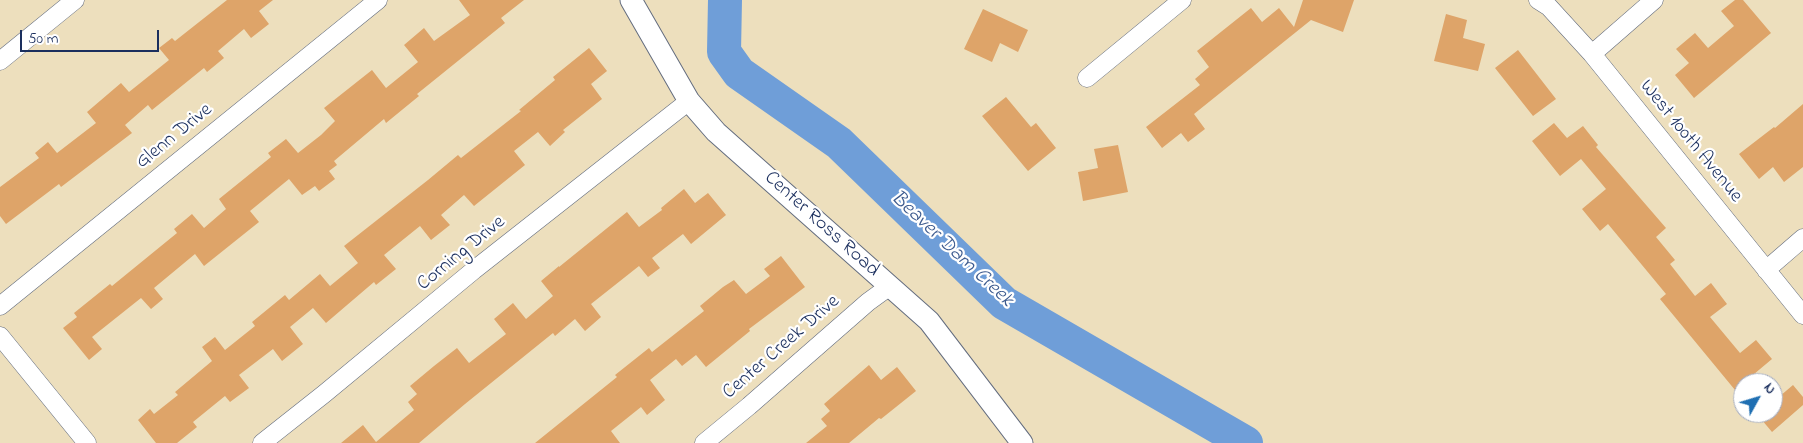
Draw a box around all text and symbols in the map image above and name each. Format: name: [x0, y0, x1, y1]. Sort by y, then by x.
scale bar: [22, 20, 161, 52]
text: 50 m: [28, 28, 58, 50]
street label: West 100th Avenue: [1633, 76, 1747, 208]
street label: Glenn Drive: [132, 99, 218, 175]
street label: Center Ross Road: [758, 167, 884, 283]
water label: Beaver Dam Creek: [884, 187, 1018, 313]
street label: Corning Drive: [413, 211, 511, 297]
street label: Center Creek Drive: [719, 291, 845, 405]
north arrow: [1733, 373, 1783, 423]
text: N: [1758, 379, 1780, 399]

